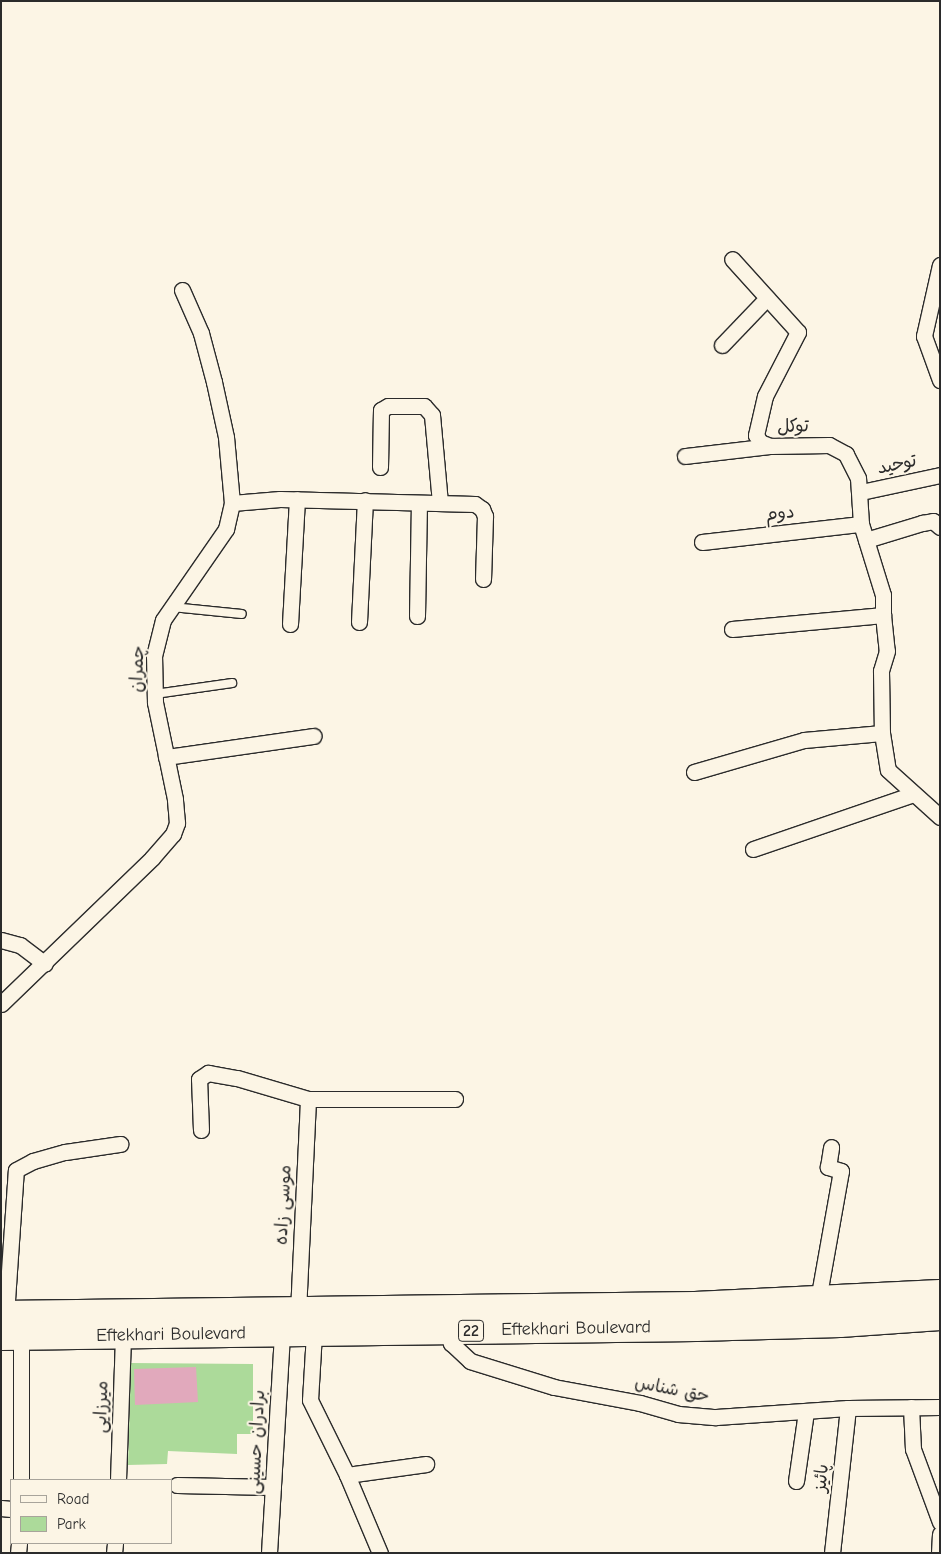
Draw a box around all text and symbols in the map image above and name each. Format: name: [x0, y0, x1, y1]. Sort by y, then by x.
street label: توکل: [777, 416, 809, 438]
street label: توحید: [875, 450, 919, 480]
street label: دوم: [764, 502, 796, 526]
street label: چمران: [126, 645, 150, 693]
street label: موسی زاده: [271, 1164, 297, 1246]
street label: Eftekhari Boulevard: [501, 1317, 651, 1341]
road number: 22: [457, 1318, 485, 1344]
street label: Eftekhari Boulevard: [96, 1323, 246, 1347]
street label: حق شناس: [633, 1372, 711, 1408]
street label: میرزایی: [90, 1380, 114, 1434]
street label: برادران حسینی: [243, 1389, 271, 1495]
street label: پائیز: [810, 1463, 834, 1493]
legend: [10, 1479, 172, 1544]
text: Road: [57, 1490, 89, 1508]
text: Park: [57, 1515, 86, 1533]

